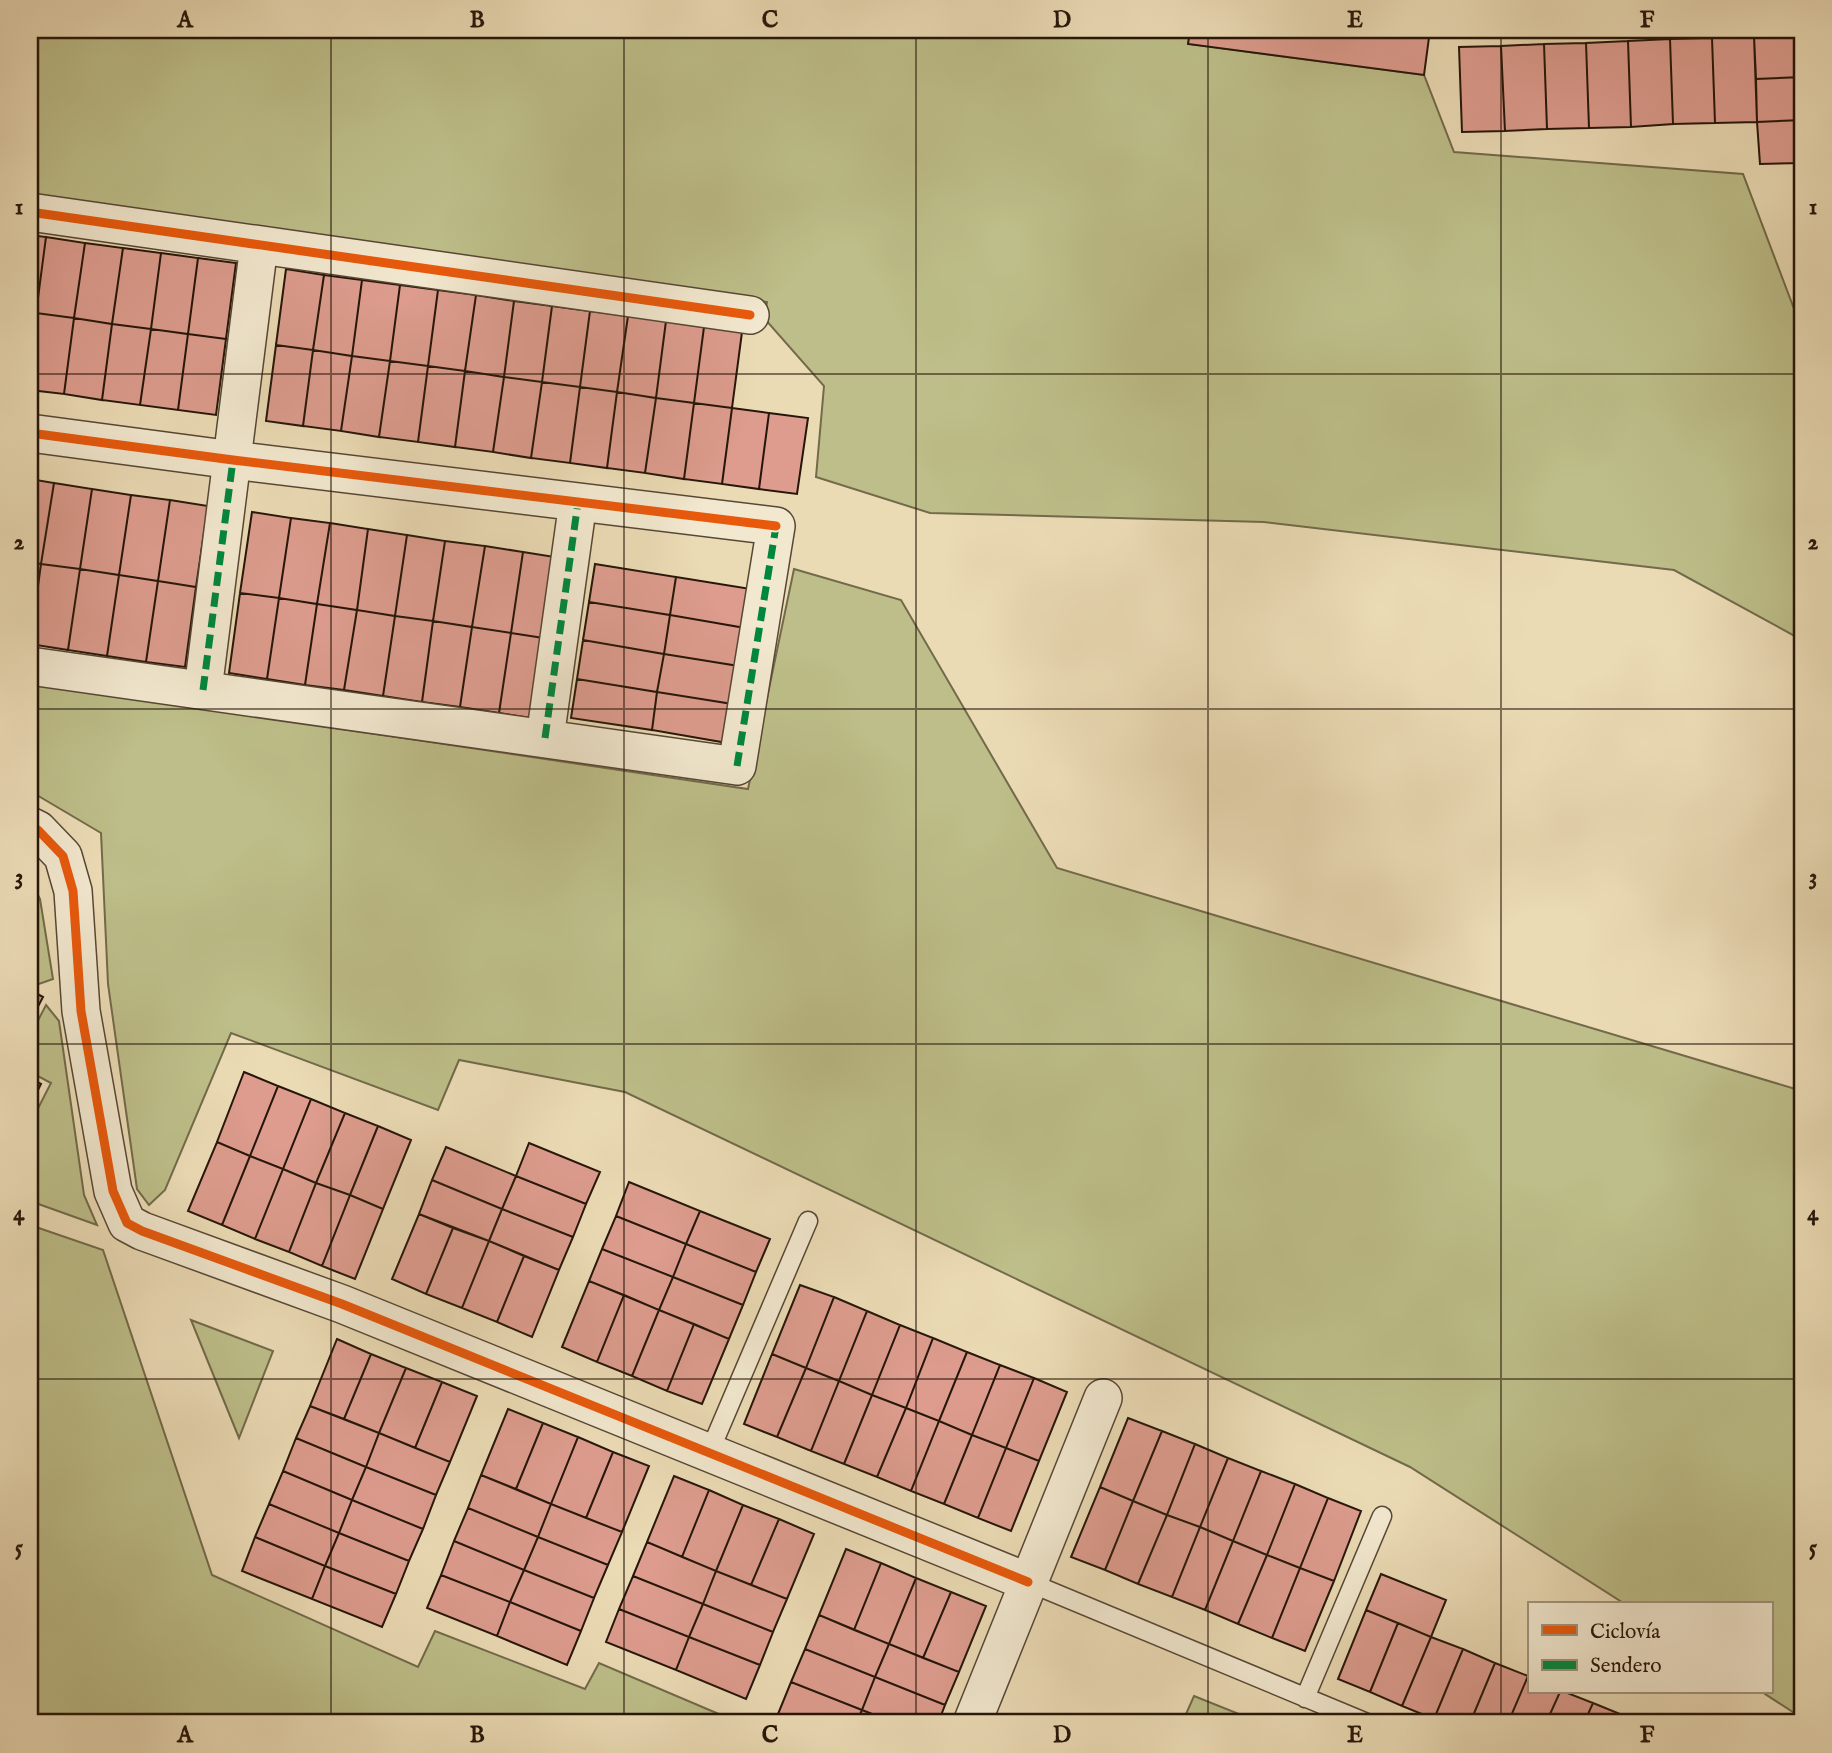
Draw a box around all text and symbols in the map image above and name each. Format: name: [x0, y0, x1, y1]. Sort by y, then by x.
text: A: [176, 6, 194, 35]
text: B: [469, 6, 485, 35]
text: C: [762, 6, 779, 35]
text: D: [1053, 6, 1071, 35]
text: E: [1347, 6, 1363, 35]
text: F: [1640, 6, 1655, 35]
text: 1: [15, 193, 23, 222]
text: 1: [1809, 193, 1817, 222]
text: 2: [14, 528, 25, 557]
text: 2: [1808, 528, 1819, 557]
text: 3: [15, 863, 23, 892]
text: 3: [1809, 863, 1817, 892]
text: 4: [13, 1199, 25, 1228]
text: 4: [1807, 1199, 1819, 1228]
text: 5: [15, 1534, 24, 1563]
text: 5: [1809, 1534, 1818, 1563]
legend: [1528, 1602, 1772, 1694]
text: Ciclovía: [1590, 1619, 1661, 1646]
text: Sendero: [1590, 1653, 1661, 1680]
text: A: [176, 1721, 194, 1750]
text: B: [469, 1721, 485, 1750]
text: C: [762, 1721, 779, 1750]
text: D: [1053, 1721, 1071, 1750]
text: E: [1347, 1721, 1363, 1750]
text: F: [1640, 1721, 1655, 1750]

